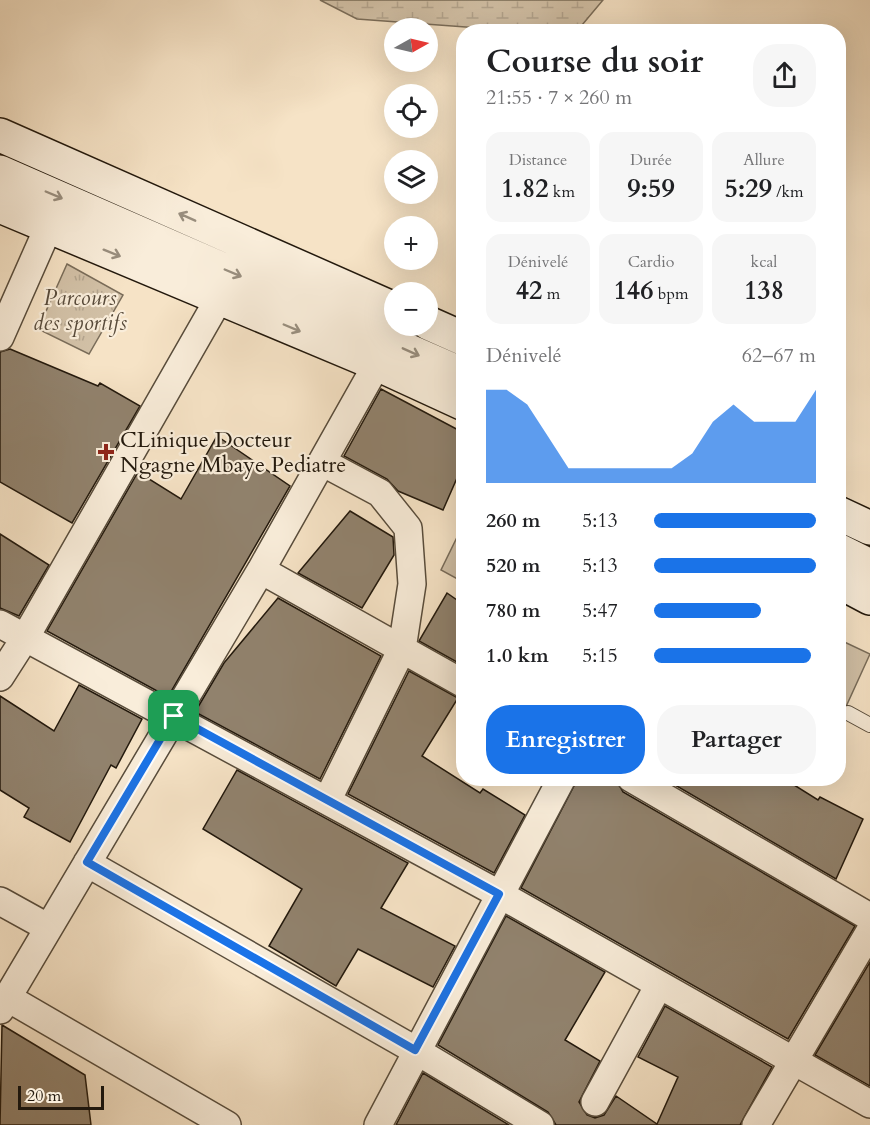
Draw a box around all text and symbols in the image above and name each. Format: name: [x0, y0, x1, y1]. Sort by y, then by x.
north arrow: [384, 18, 438, 72]
map controls: [384, 18, 438, 336]
text: Course du soir: [486, 39, 703, 84]
button: share: [753, 44, 816, 107]
button: locate: [384, 84, 438, 138]
text: 21:55 · 7 × 260 m: [486, 84, 632, 111]
text: Distance: [509, 149, 567, 171]
text: Durée: [630, 149, 672, 171]
text: Allure: [743, 149, 785, 171]
button: layers: [384, 150, 438, 204]
text: 1.82: [501, 171, 549, 206]
text: 9:59: [627, 171, 675, 206]
text: 5:29: [724, 171, 772, 206]
text: km: [549, 181, 575, 203]
text: /km: [772, 181, 804, 203]
one-way arrow: [44, 190, 62, 202]
one-way arrow: [179, 211, 197, 223]
button: +: [384, 216, 438, 270]
one-way arrow: [103, 248, 121, 259]
text: Dénivelé: [508, 251, 568, 273]
text: Cardio: [628, 251, 674, 273]
text: kcal: [751, 251, 777, 273]
one-way arrow: [223, 268, 241, 279]
text: 42: [516, 273, 542, 308]
text: 146: [614, 273, 654, 308]
text: 138: [744, 273, 784, 308]
button: −: [384, 282, 438, 336]
park label: Parcours des sportifs: [33, 283, 128, 338]
text: m: [542, 283, 560, 305]
text: bpm: [654, 283, 688, 305]
one-way arrow: [283, 323, 301, 334]
text: Dénivelé: [486, 342, 562, 369]
text: 62–67 m: [742, 342, 816, 369]
one-way arrow: [402, 347, 420, 358]
place label: CLinique Docteur Ngagne Mbaye Pediatre: [120, 425, 346, 480]
marker: CLinique Docteur Ngagne Mbaye Pediatre: [97, 443, 115, 461]
text: 260 m: [486, 507, 541, 534]
text: 5:13: [582, 507, 618, 534]
text: 520 m: [486, 552, 541, 579]
text: 5:13: [582, 552, 618, 579]
text: 780 m: [486, 597, 541, 624]
text: 5:47: [582, 597, 618, 624]
text: 1.0 km: [486, 642, 549, 669]
text: 5:15: [582, 642, 618, 669]
pin: [148, 690, 199, 741]
icon: arrive: [157, 699, 190, 732]
button: Enregistrer: [486, 705, 645, 774]
button: Partager: [657, 705, 816, 774]
scale bar: [18, 1083, 104, 1110]
text: 20 m: [27, 1085, 61, 1107]

